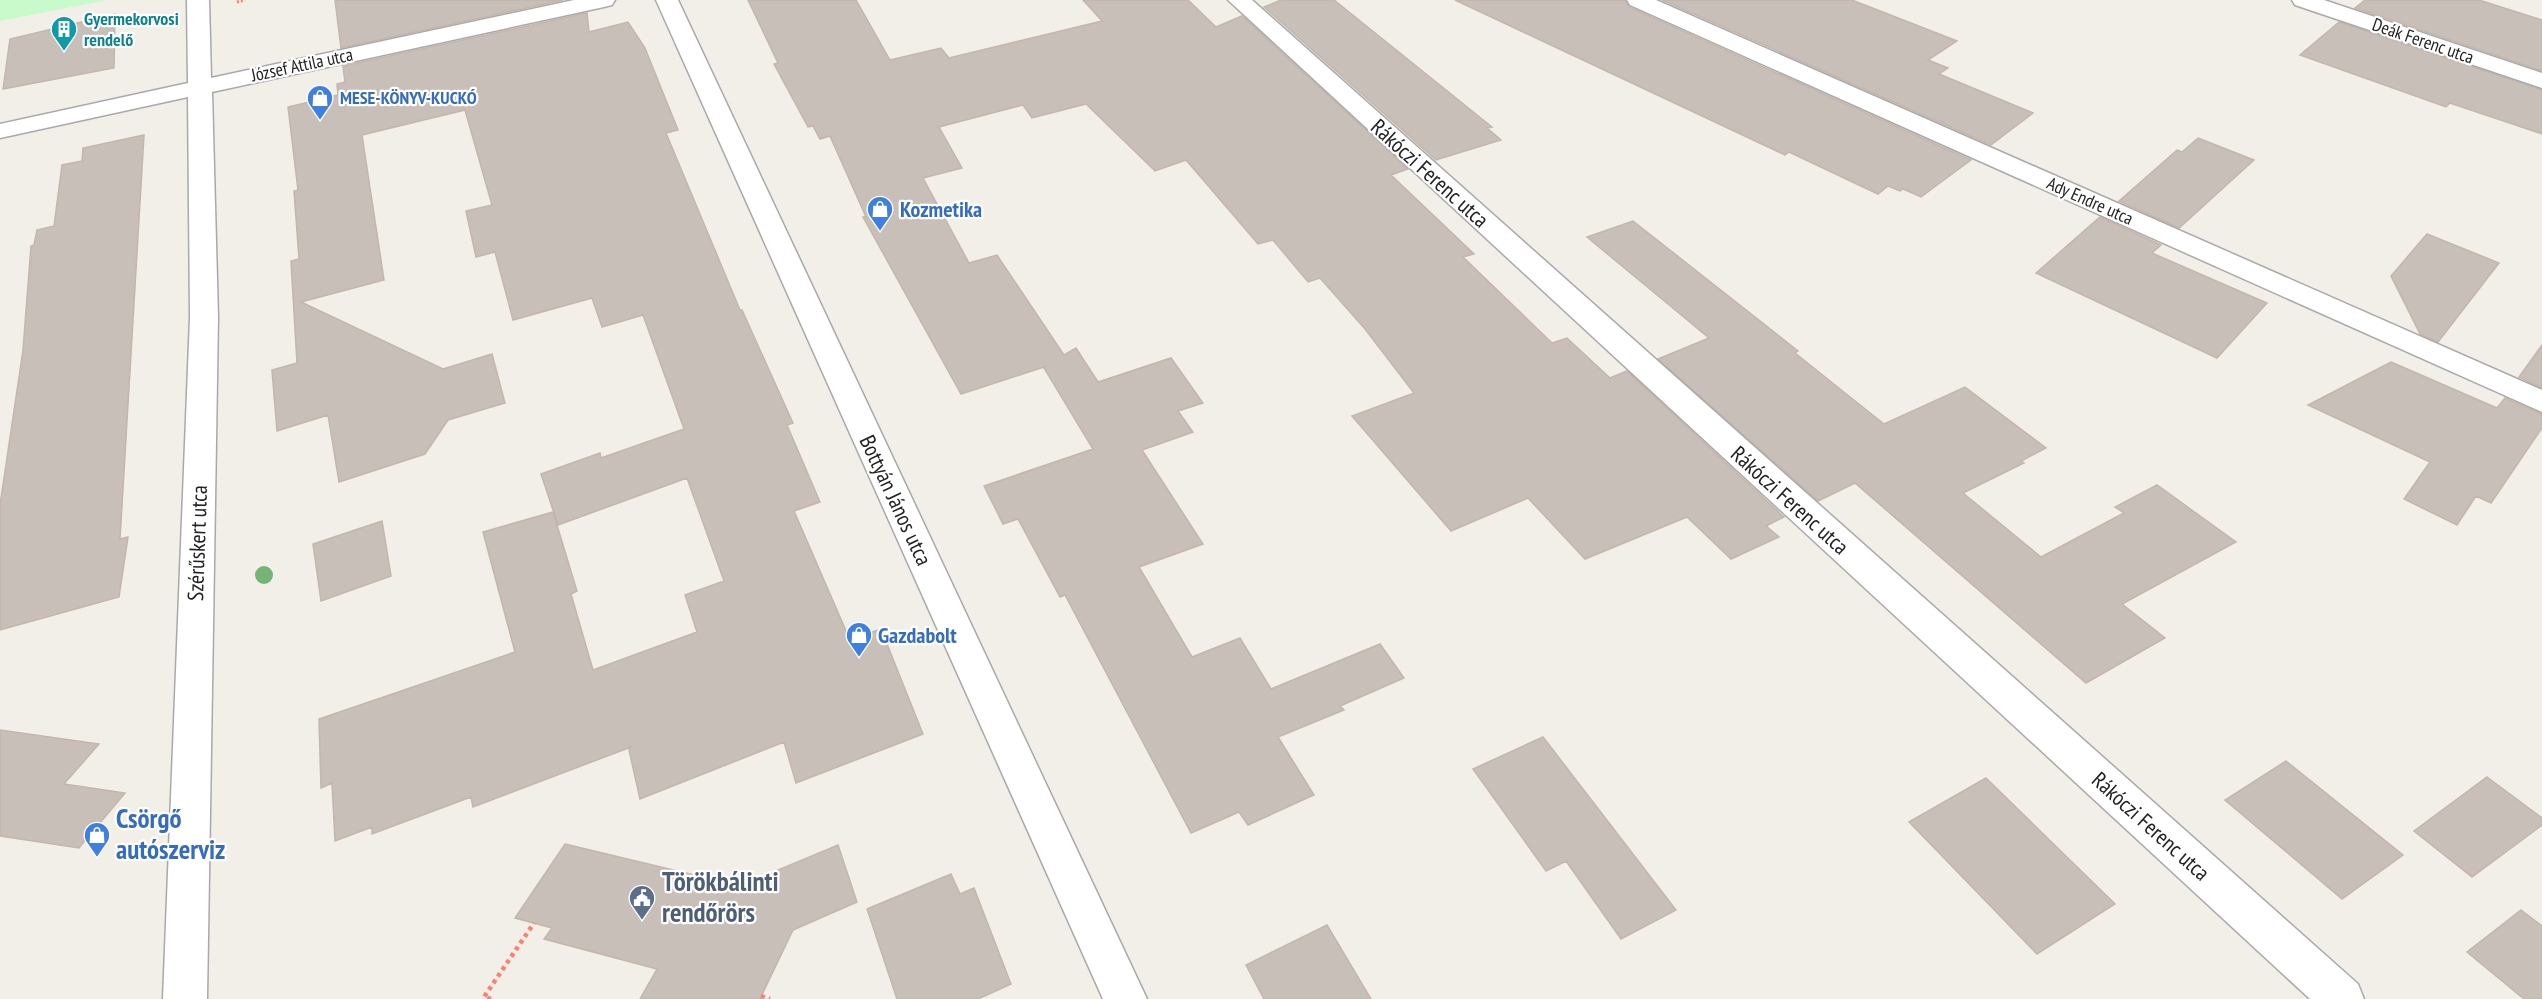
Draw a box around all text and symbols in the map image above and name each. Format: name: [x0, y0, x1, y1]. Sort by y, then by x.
place label: Gyermekorvosi rendelő: [84, 7, 179, 51]
street label: Deák Ferenc utca: [2369, 12, 2477, 69]
building icon: Gyermekorvosi rendelő: [49, 14, 79, 52]
street label: József Attila utca: [248, 43, 355, 87]
shop icon: MESE-KÖNYV-KUCKÓ: [305, 83, 335, 121]
place label: MESE-KÖNYV-KUCKÓ: [340, 86, 477, 109]
street label: Rákóczi Ferenc utca: [1365, 113, 1495, 233]
street label: Ady Endre utca: [2043, 171, 2137, 230]
shop icon: Kozmetika: [865, 194, 895, 232]
place label: Kozmetika: [900, 195, 982, 223]
street label: Bottyán János utca: [854, 430, 938, 570]
street label: Rákóczi Ferenc utca: [1725, 440, 1855, 560]
street label: Szérűskert utca: [181, 485, 213, 601]
shop icon: Gazdabolt: [844, 620, 874, 658]
place label: Gazdabolt: [878, 621, 957, 649]
street label: Rákóczi Ferenc utca: [2086, 766, 2216, 886]
place label: Csörgő autószerviz: [116, 801, 225, 866]
shop icon: Csörgő autószerviz: [82, 820, 112, 858]
place label: Törökbálinti rendőrörs: [662, 864, 779, 929]
public building icon: Törökbálinti rendőrörs: [627, 883, 657, 921]

